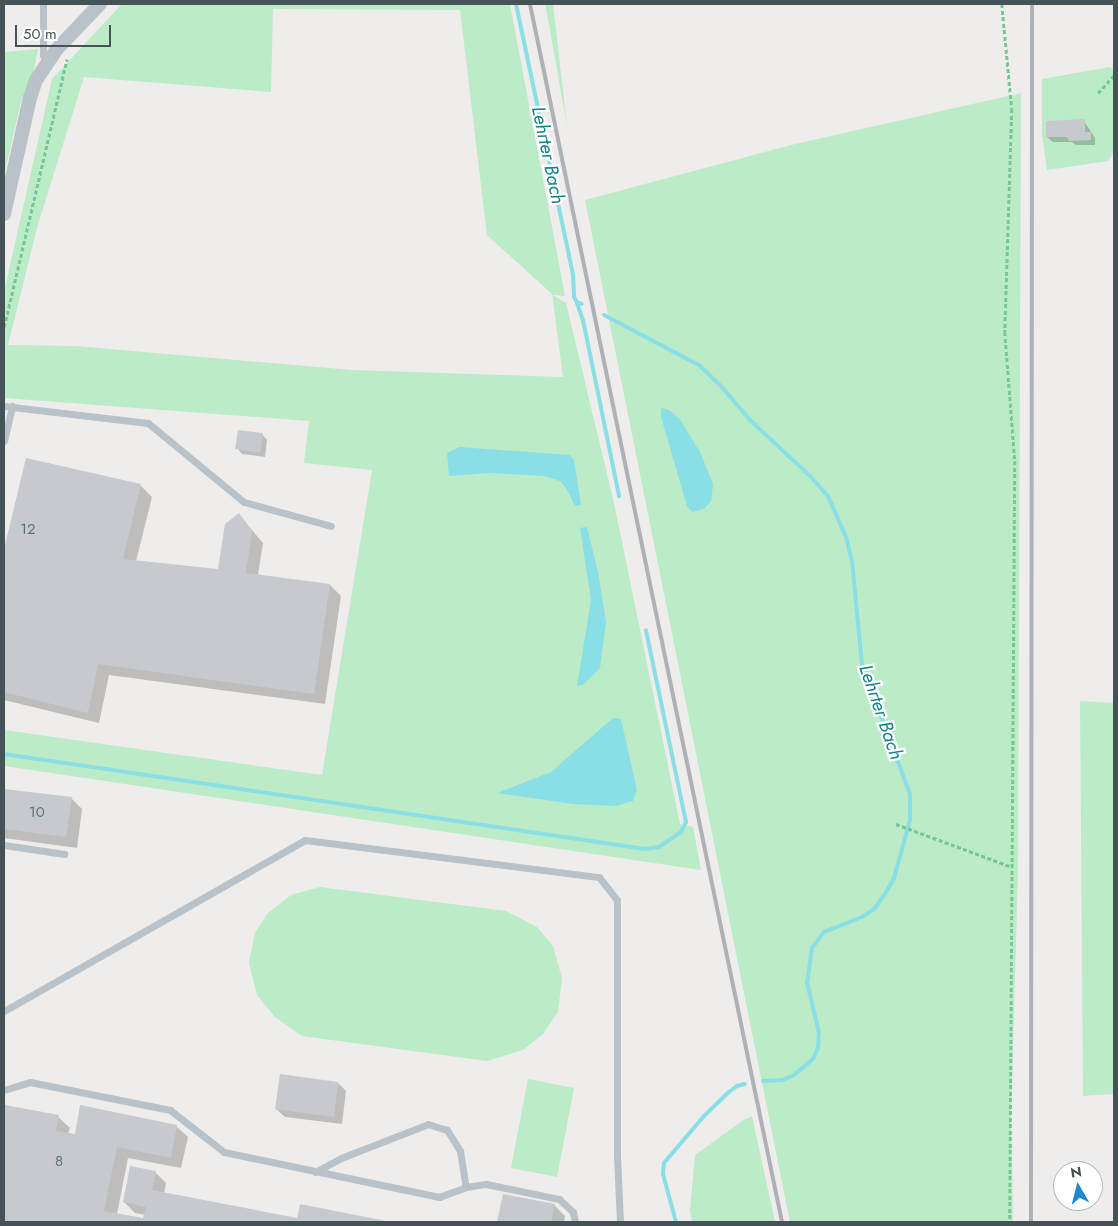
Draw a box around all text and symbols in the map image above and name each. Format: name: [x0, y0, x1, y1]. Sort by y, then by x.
scale bar: [18, 15, 114, 47]
text: 50 m: [23, 23, 57, 45]
water label: Lehrter Bach: [527, 104, 569, 206]
house number: 12: [20, 521, 36, 539]
water label: Lehrter Bach: [854, 661, 908, 763]
house number: 10: [29, 804, 45, 822]
house number: 8: [55, 1153, 63, 1171]
north arrow: [1053, 1161, 1103, 1211]
text: N: [1069, 1161, 1083, 1183]

